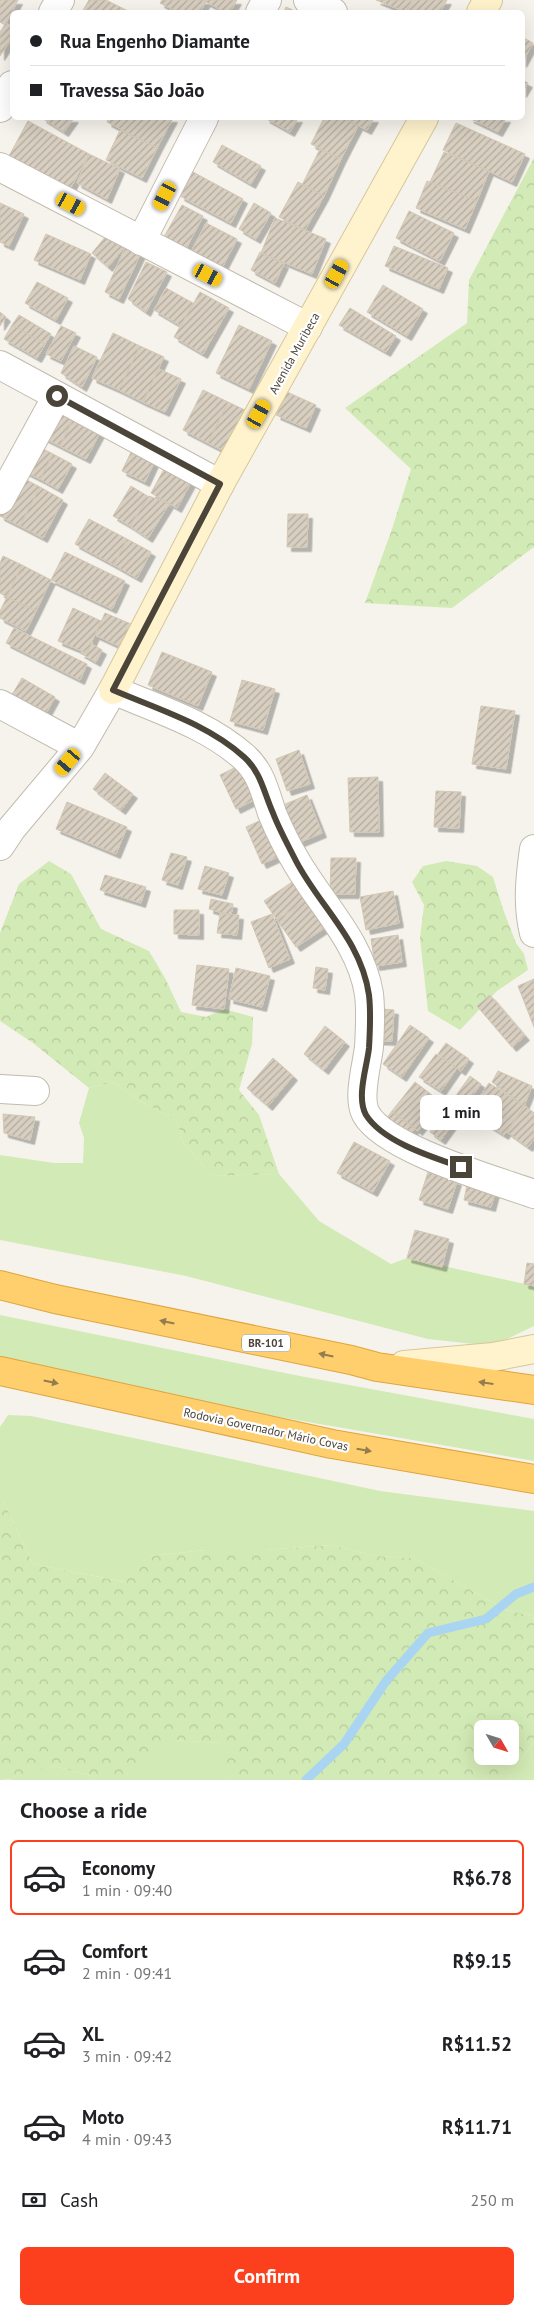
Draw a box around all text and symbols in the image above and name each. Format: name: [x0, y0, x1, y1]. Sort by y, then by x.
text: Rua Engenho Diamante: [60, 29, 250, 53]
text: Travessa São João: [60, 78, 204, 102]
car: [151, 179, 178, 213]
car: [54, 190, 87, 218]
car: [323, 257, 350, 291]
car: [191, 262, 224, 288]
street label: Avenida Muribeca: [265, 310, 323, 396]
route start: [46, 385, 68, 407]
car: [245, 397, 272, 431]
car: [52, 746, 83, 778]
callout: 1 min: [420, 1094, 502, 1130]
text: 1 min: [441, 1102, 481, 1122]
route end: [450, 1156, 472, 1178]
one-way arrow: [158, 1318, 174, 1326]
road number: BR-101: [242, 1335, 290, 1352]
one-way arrow: [318, 1351, 334, 1359]
one-way arrow: [44, 1378, 59, 1386]
one-way arrow: [477, 1379, 493, 1387]
street label: Rodovia Governador Mário Covas: [182, 1404, 350, 1454]
one-way arrow: [356, 1447, 372, 1455]
north arrow: [474, 1720, 519, 1765]
map controls: [474, 1720, 519, 1765]
text: Choose a ride: [20, 1796, 147, 1824]
icon: car: [22, 1855, 67, 1900]
text: Economy: [82, 1856, 155, 1880]
text: R$6.78: [453, 1866, 512, 1890]
text: 1 min · 09:40: [82, 1880, 172, 1900]
icon: car: [22, 1938, 67, 1983]
text: Comfort: [82, 1939, 148, 1963]
text: R$9.15: [453, 1949, 512, 1973]
text: 2 min · 09:41: [82, 1963, 172, 1983]
icon: car: [22, 2021, 67, 2066]
text: XL: [82, 2022, 104, 2046]
text: R$11.52: [442, 2032, 512, 2056]
text: 3 min · 09:42: [82, 2046, 172, 2066]
icon: car: [22, 2104, 67, 2149]
text: Moto: [82, 2105, 124, 2129]
text: R$11.71: [442, 2115, 512, 2139]
text: 4 min · 09:43: [82, 2129, 172, 2149]
icon: cash: [20, 2186, 48, 2214]
text: Cash: [60, 2188, 98, 2212]
text: 250 m: [471, 2190, 514, 2210]
button: Confirm: [20, 2247, 514, 2305]

